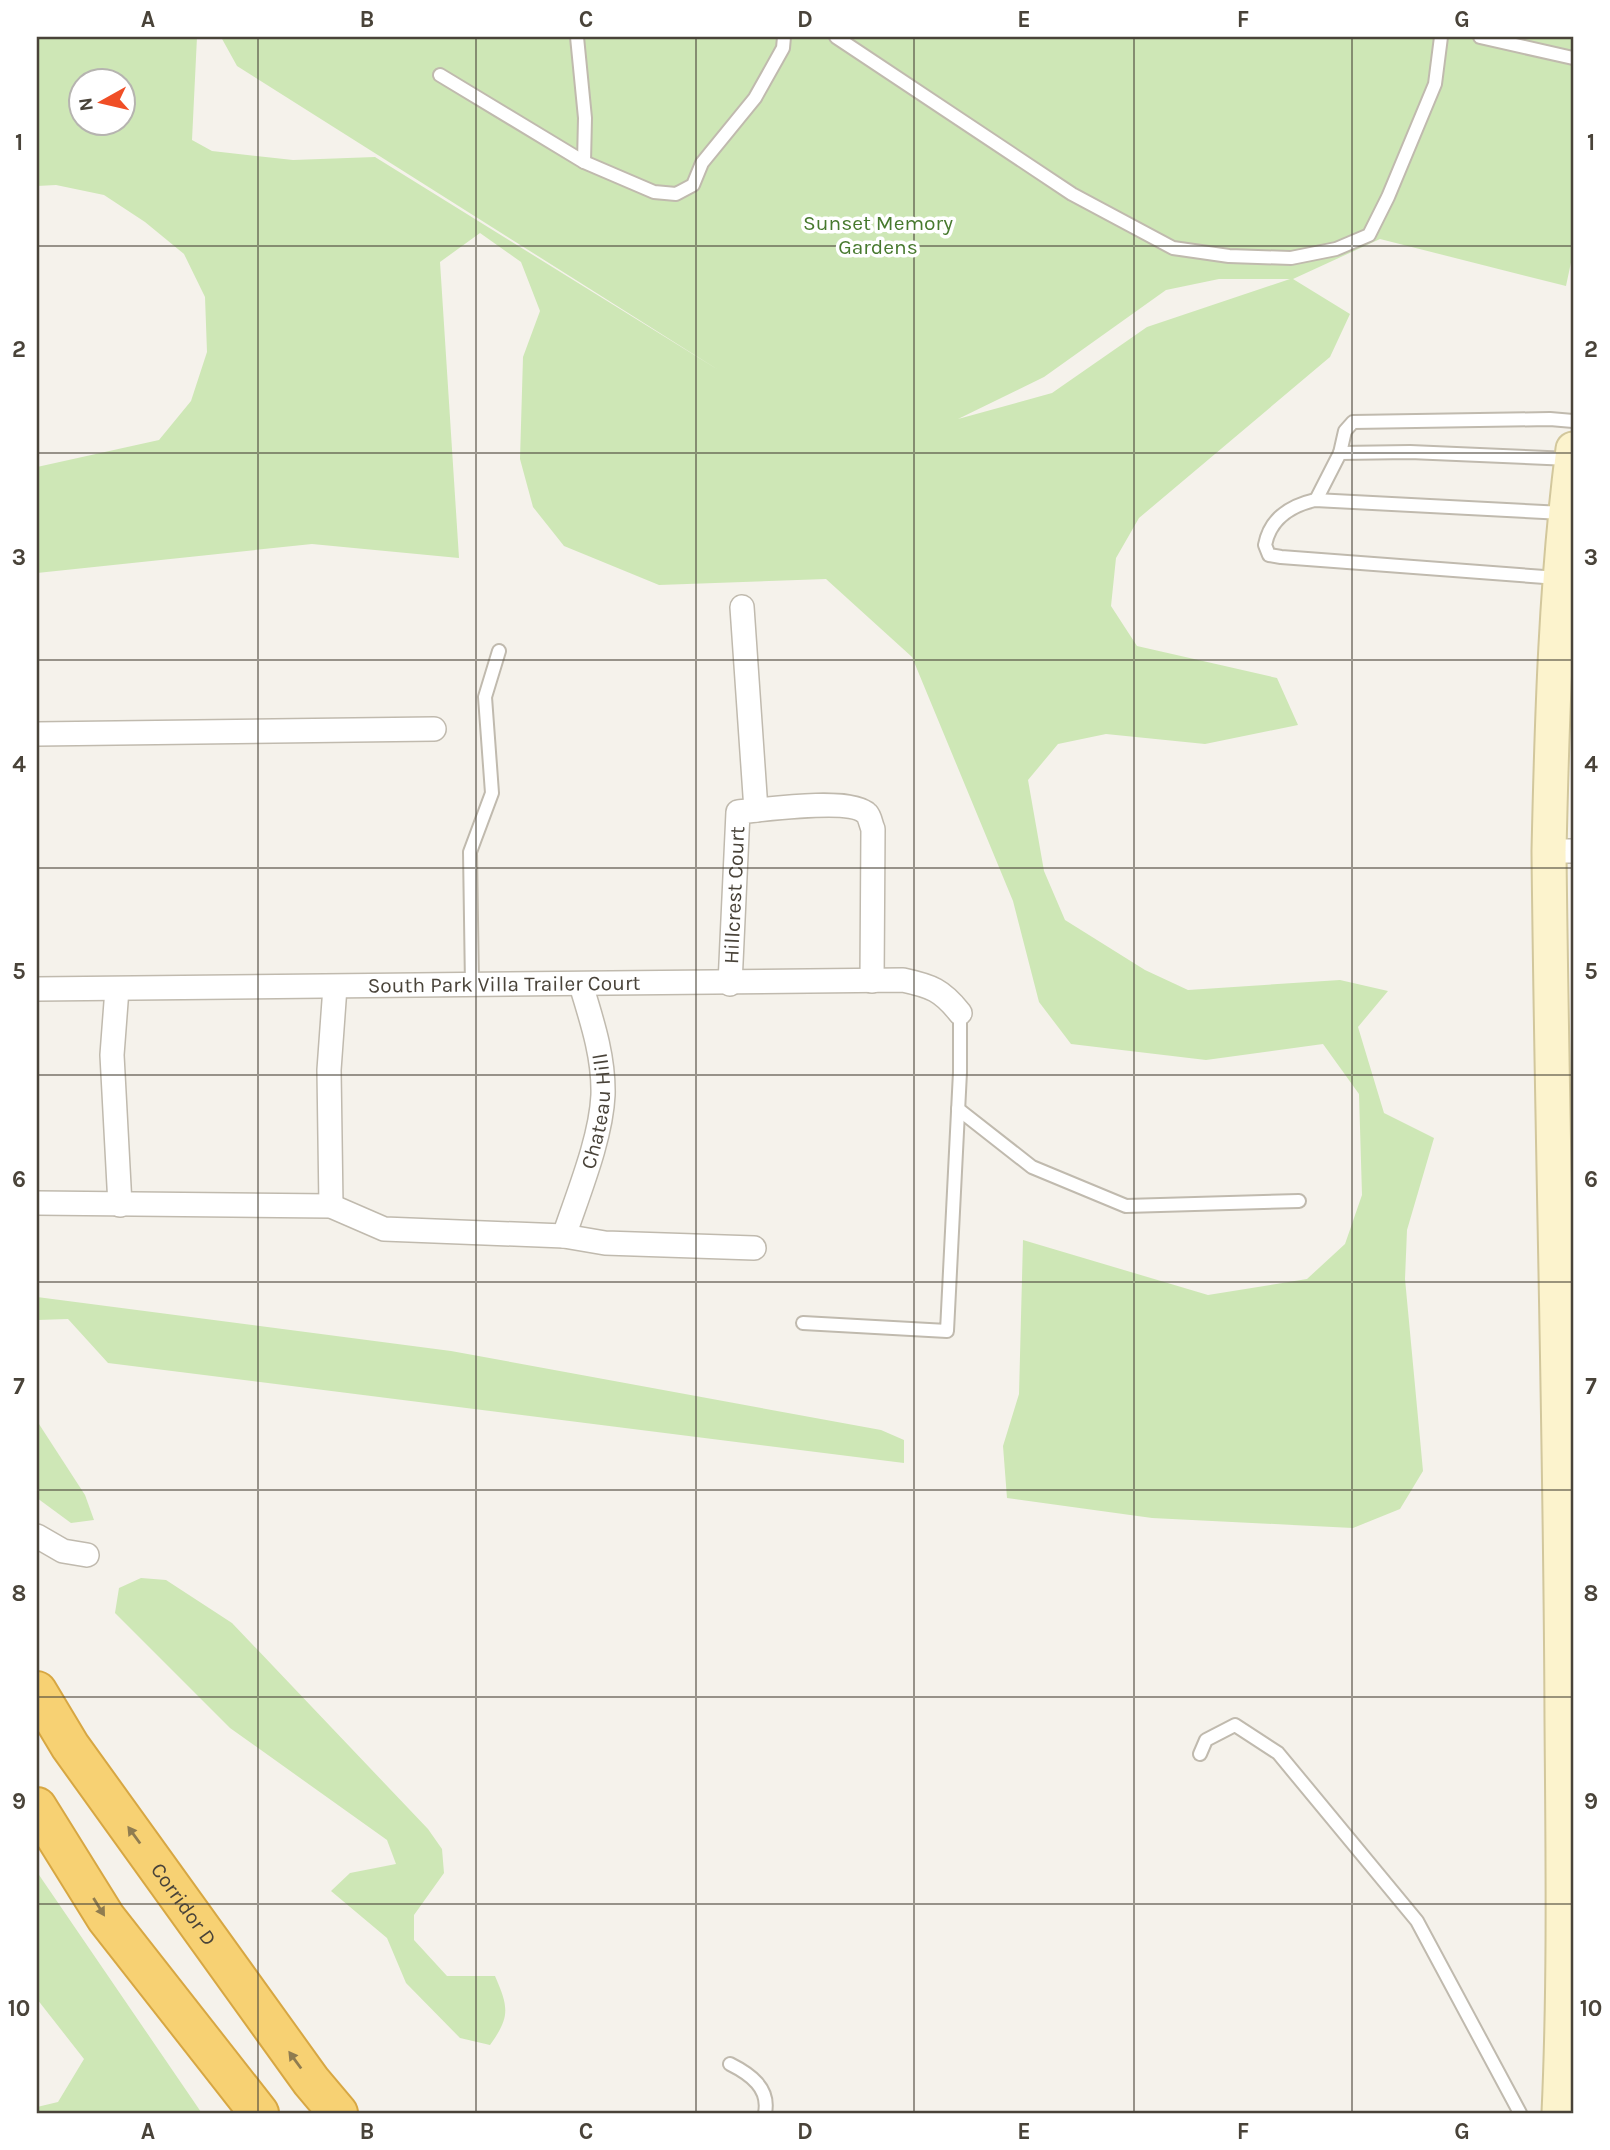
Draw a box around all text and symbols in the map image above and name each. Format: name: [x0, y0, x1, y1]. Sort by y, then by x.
text: A: [141, 6, 155, 33]
text: B: [360, 6, 374, 33]
text: C: [579, 6, 593, 33]
text: D: [797, 6, 813, 33]
text: E: [1017, 6, 1031, 33]
text: F: [1237, 6, 1249, 33]
text: G: [1454, 6, 1470, 33]
north arrow: [66, 66, 136, 136]
text: N: [74, 96, 98, 113]
text: 1: [15, 129, 23, 156]
text: 1: [1587, 129, 1595, 156]
park label: Sunset Memory Gardens: [803, 211, 953, 259]
text: 2: [12, 336, 26, 363]
text: 2: [1584, 336, 1598, 363]
text: 3: [12, 544, 26, 571]
text: 3: [1584, 544, 1598, 571]
text: 4: [12, 751, 26, 778]
text: 4: [1584, 751, 1598, 778]
street label: Hillcrest Court: [719, 826, 749, 965]
text: 5: [12, 958, 26, 985]
text: 5: [1584, 958, 1598, 985]
street label: South Park Villa Trailer Court: [367, 971, 641, 998]
street label: Chateau Hill: [576, 1051, 615, 1172]
text: 6: [12, 1166, 26, 1193]
text: 6: [1584, 1166, 1598, 1193]
text: 7: [13, 1373, 25, 1400]
text: 7: [1585, 1373, 1597, 1400]
text: 8: [12, 1580, 26, 1607]
text: 8: [1584, 1580, 1598, 1607]
text: 9: [12, 1788, 26, 1815]
text: 9: [1584, 1788, 1598, 1815]
one-way arrow: [127, 1826, 141, 1844]
street label: Corridor D: [146, 1858, 222, 1950]
one-way arrow: [92, 1897, 105, 1916]
text: 10: [8, 1995, 30, 2022]
text: 10: [1580, 1995, 1602, 2022]
one-way arrow: [289, 2051, 303, 2069]
text: A: [141, 2118, 155, 2145]
text: B: [360, 2118, 374, 2145]
text: C: [579, 2118, 593, 2145]
text: D: [797, 2118, 813, 2145]
text: E: [1017, 2118, 1031, 2145]
text: F: [1237, 2118, 1249, 2145]
text: G: [1454, 2118, 1470, 2145]

